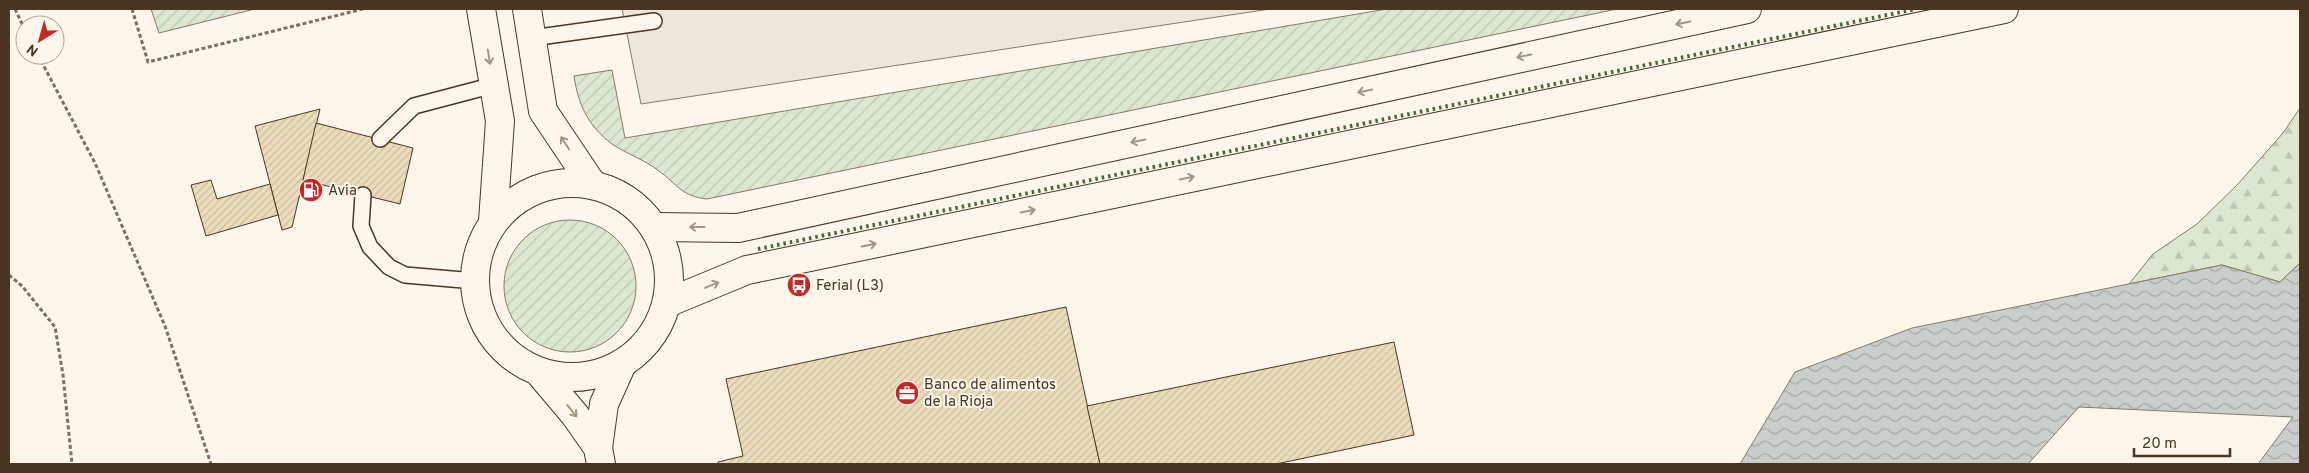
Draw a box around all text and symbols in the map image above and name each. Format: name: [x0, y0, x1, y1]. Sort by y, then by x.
north arrow: [15, 15, 65, 65]
one-way arrow: [1675, 18, 1691, 28]
text: N: [24, 39, 42, 59]
one-way arrow: [485, 48, 495, 64]
one-way arrow: [1516, 52, 1532, 62]
one-way arrow: [1357, 87, 1373, 96]
one-way arrow: [559, 136, 570, 150]
one-way arrow: [1130, 136, 1146, 146]
one-way arrow: [1179, 173, 1195, 182]
fuel station icon: Avia: [298, 177, 324, 203]
place label: Avia: [328, 182, 357, 201]
one-way arrow: [1020, 206, 1036, 215]
one-way arrow: [689, 222, 705, 232]
one-way arrow: [861, 239, 877, 249]
bus stop icon: Ferial (L3): [786, 272, 812, 298]
place label: Ferial (L3): [816, 277, 884, 296]
one-way arrow: [704, 279, 719, 289]
place label: Banco de alimentos de la Rioja: [924, 376, 1056, 412]
office icon: Banco de alimentos de la Rioja: [894, 380, 920, 406]
one-way arrow: [566, 404, 577, 417]
scale bar: [2134, 426, 2230, 458]
text: 20 m: [2142, 435, 2177, 454]

